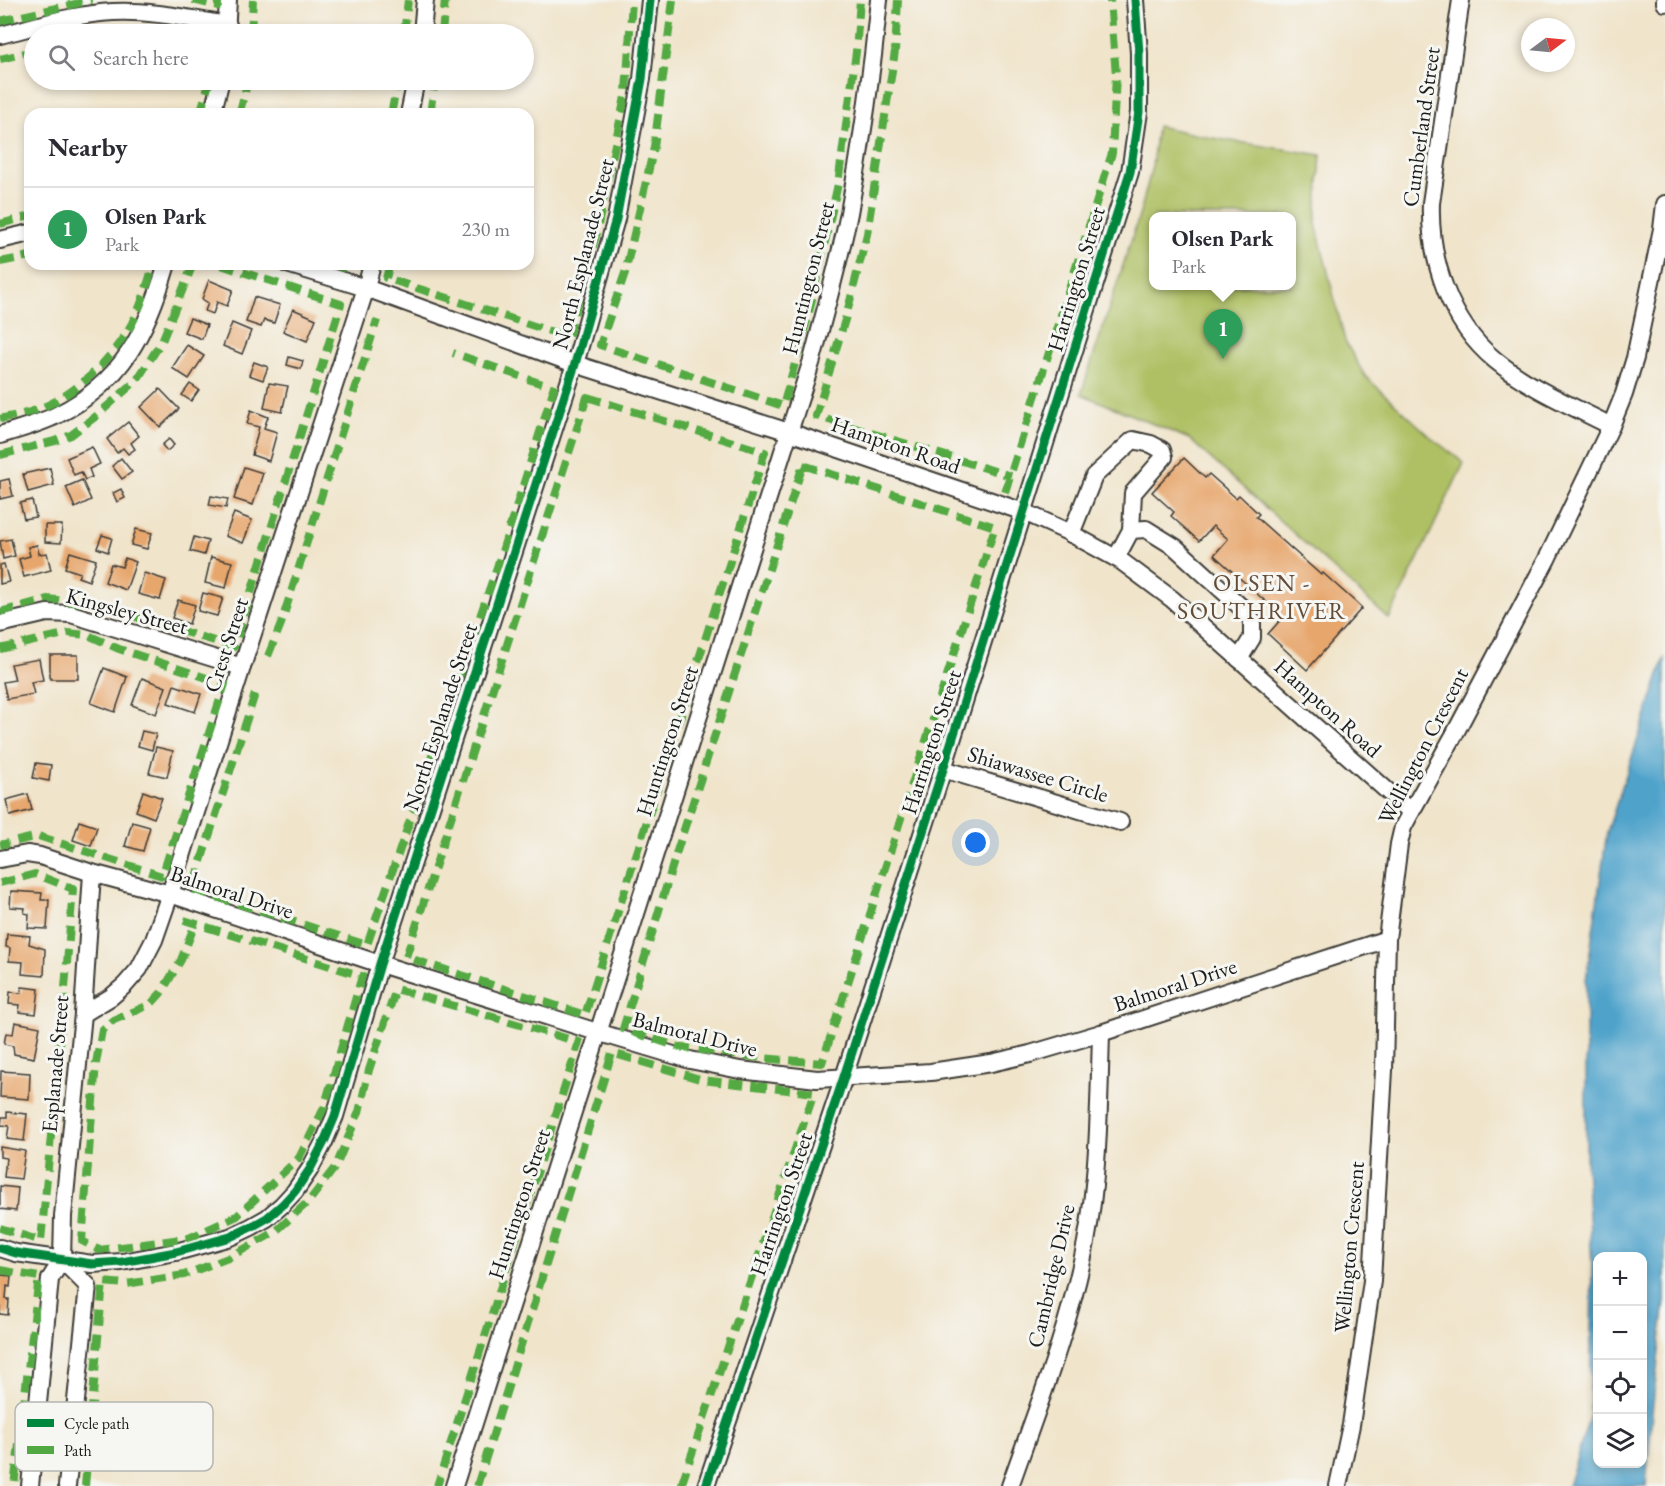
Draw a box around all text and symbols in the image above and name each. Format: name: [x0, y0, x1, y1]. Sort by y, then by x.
north arrow: [1521, 18, 1575, 72]
search box: [24, 24, 534, 90]
icon: search: [45, 41, 78, 74]
text: Search here: [93, 43, 188, 72]
street label: Cumberland Street: [1395, 45, 1447, 209]
text: Nearby: [48, 130, 128, 164]
street label: North Esplanade Street: [545, 155, 621, 353]
street label: Huntington Street: [775, 198, 841, 358]
text: Olsen Park: [105, 202, 206, 231]
street label: Harrington Street: [1040, 203, 1112, 355]
popup: [1149, 212, 1296, 290]
text: 1: [62, 216, 73, 242]
text: 230 m: [462, 216, 510, 242]
text: Olsen Park: [1172, 224, 1273, 253]
text: Park: [105, 231, 139, 257]
text: Park: [1172, 253, 1206, 279]
pin: 1: [1204, 310, 1242, 359]
street label: Hampton Road: [827, 409, 965, 481]
district label: OLSEN - SOUTHRIVER: [1177, 567, 1347, 626]
street label: Kingsley Street: [63, 581, 191, 641]
street label: Crest Street: [197, 594, 255, 696]
street label: North Esplanade Street: [396, 619, 484, 815]
street label: Hampton Road: [1268, 652, 1389, 765]
street label: Huntington Street: [629, 662, 705, 820]
street label: Wellington Crescent: [1371, 663, 1475, 829]
street label: Harrington Street: [894, 666, 968, 818]
street label: Shiawassee Circle: [964, 739, 1112, 809]
your location: [961, 828, 990, 857]
street label: Balmoral Drive: [167, 858, 298, 926]
street label: Balmoral Drive: [1110, 951, 1241, 1019]
street label: Esplanade Street: [35, 994, 75, 1134]
street label: Balmoral Drive: [629, 1004, 761, 1064]
street label: Huntington Street: [481, 1125, 557, 1283]
street label: Harrington Street: [743, 1128, 819, 1280]
street label: Wellington Crescent: [1327, 1160, 1371, 1334]
street label: Cambridge Drive: [1020, 1201, 1082, 1351]
map controls: [1593, 1252, 1647, 1468]
button: +: [1593, 1252, 1647, 1306]
button: −: [1593, 1306, 1647, 1360]
button: locate: [1593, 1360, 1647, 1414]
legend: [15, 1402, 213, 1471]
text: Cycle path: [64, 1413, 129, 1434]
button: layers: [1593, 1414, 1647, 1468]
text: Path: [64, 1440, 92, 1461]

